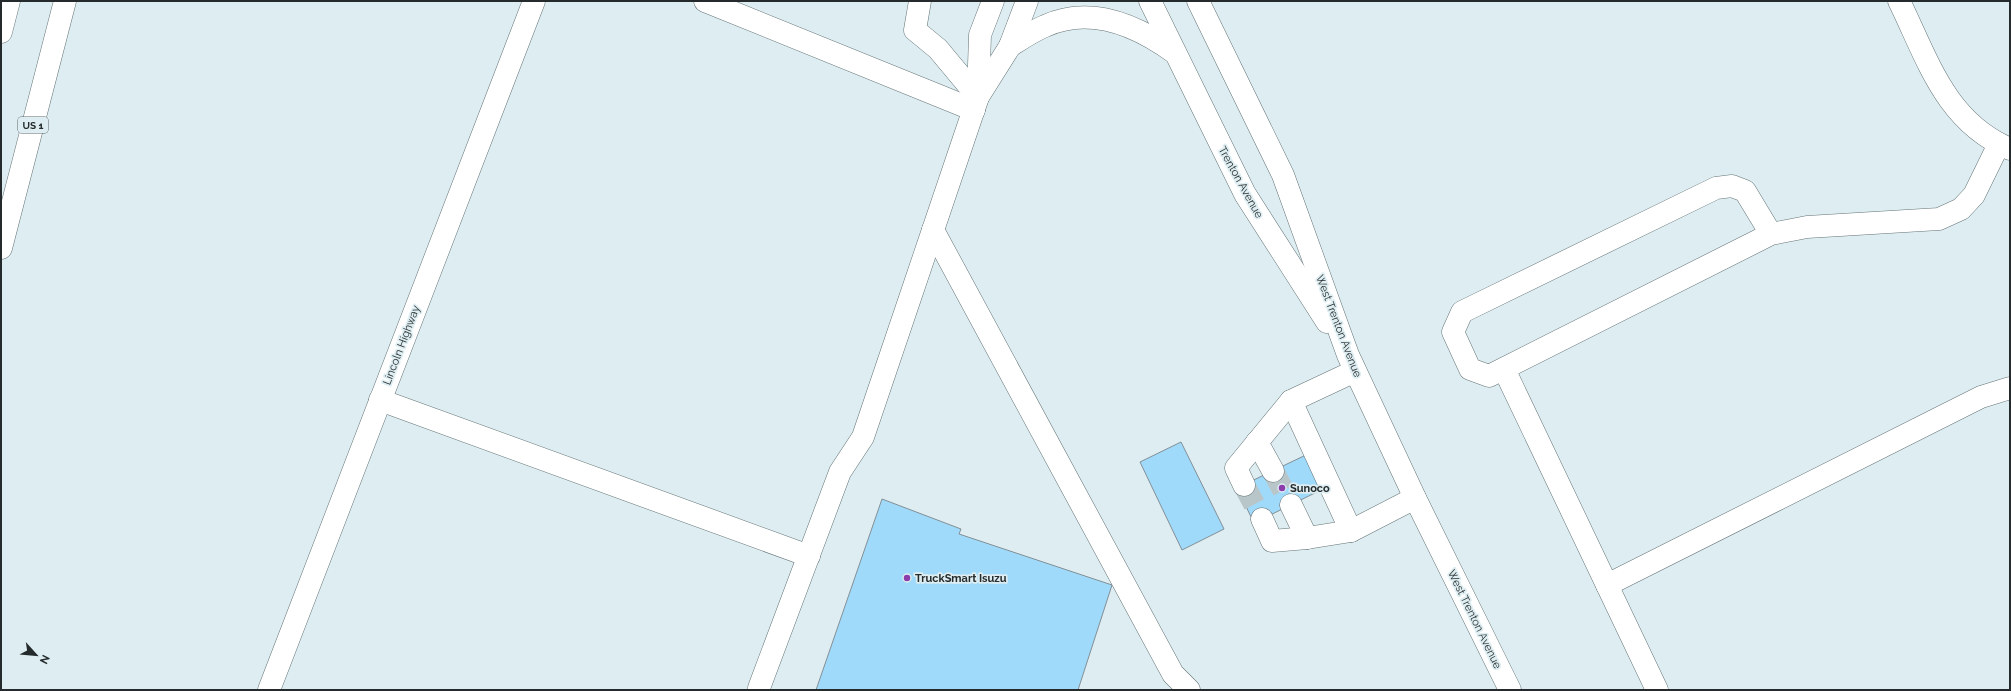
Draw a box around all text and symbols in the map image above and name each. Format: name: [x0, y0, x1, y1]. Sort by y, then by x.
road number: US 1: [18, 117, 48, 133]
street label: Trenton Avenue: [1216, 144, 1266, 221]
street label: West Trenton Avenue: [1313, 273, 1364, 380]
street label: Lincoln Highway: [380, 304, 423, 387]
place label: Sunoco: [1290, 482, 1330, 495]
marker: Sunoco: [1277, 483, 1287, 493]
street label: West Trenton Avenue: [1445, 568, 1504, 671]
place label: TruckSmart Isuzu: [915, 572, 1007, 585]
marker: TruckSmart Isuzu: [902, 573, 912, 583]
north arrow: [16, 635, 56, 675]
text: N: [37, 653, 52, 666]

